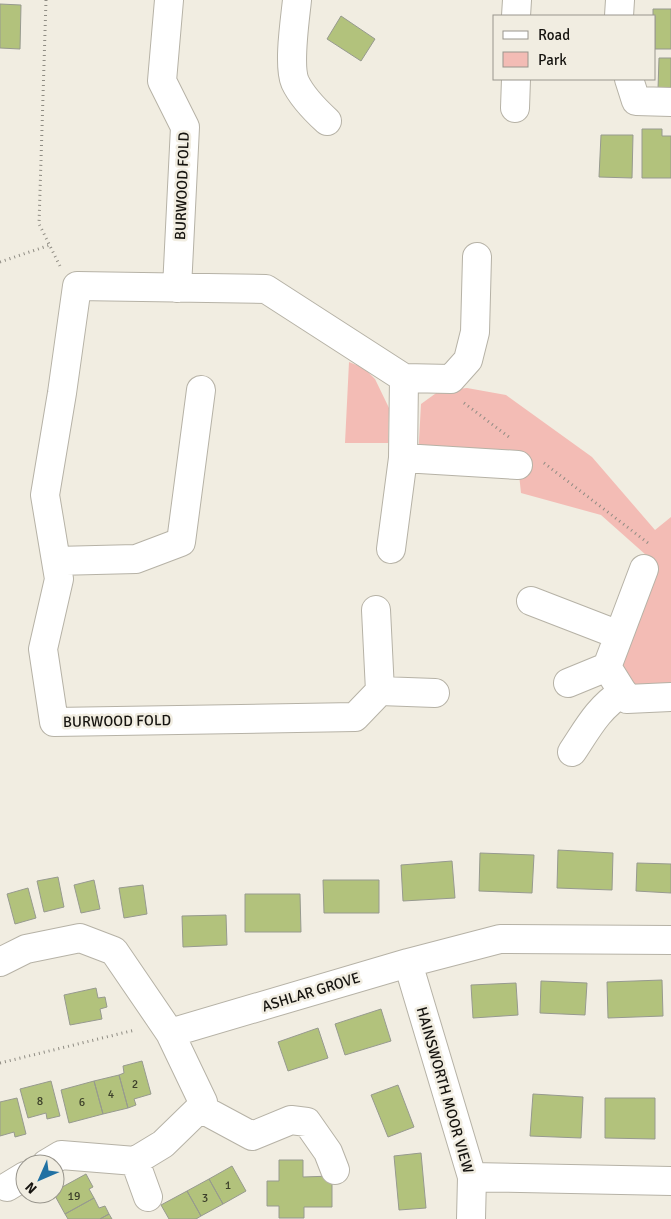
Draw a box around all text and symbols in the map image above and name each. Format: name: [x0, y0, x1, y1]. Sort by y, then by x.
legend: [493, 15, 656, 80]
text: Road: [538, 26, 570, 44]
text: Park: [538, 51, 567, 69]
street label: BURWOOD FOLD: [171, 132, 193, 240]
street label: BURWOOD FOLD: [63, 711, 171, 731]
street label: ASHLAR GROVE: [260, 968, 362, 1016]
street label: HAINSWORTH MOOR VIEW: [413, 1005, 477, 1176]
house number: 2: [132, 1077, 138, 1092]
house number: 4: [108, 1087, 115, 1102]
house number: 8: [37, 1094, 43, 1109]
house number: 6: [79, 1095, 85, 1110]
north arrow: [15, 1154, 65, 1204]
text: N: [22, 1178, 41, 1197]
house number: 1: [225, 1178, 231, 1193]
house number: 19: [68, 1189, 80, 1204]
house number: 3: [202, 1191, 208, 1206]

